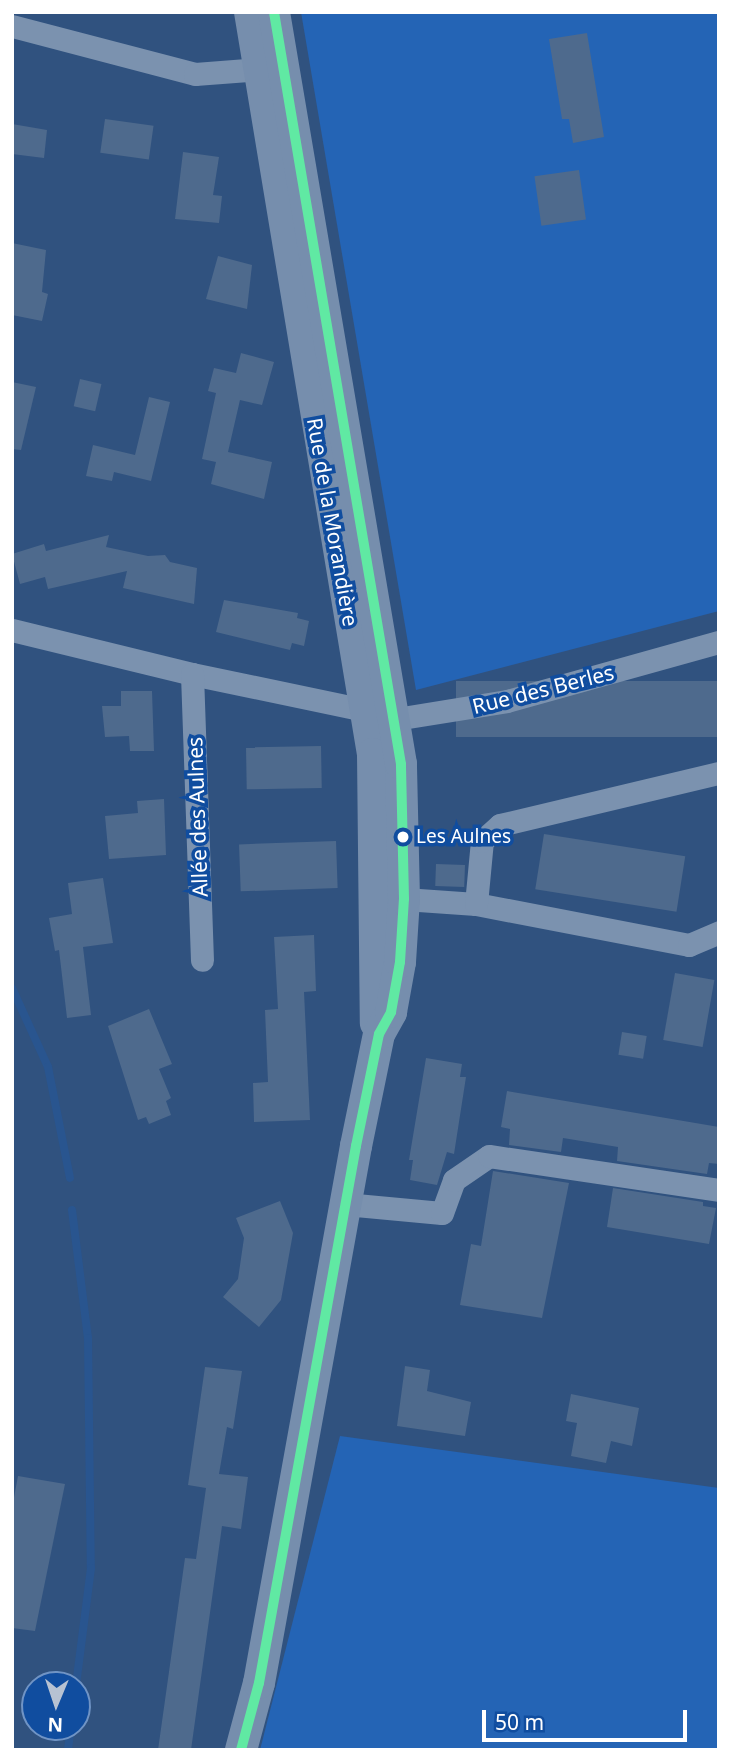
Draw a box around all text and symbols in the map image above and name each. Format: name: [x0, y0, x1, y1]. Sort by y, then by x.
street label: Rue de la Morandière: [302, 416, 364, 628]
street label: Rue des Berles: [470, 659, 616, 719]
street label: Allée des Aulnes: [182, 736, 212, 898]
place label: Les Aulnes: [416, 826, 511, 848]
marker: Les Aulnes: [396, 830, 410, 844]
north arrow: [21, 1671, 91, 1741]
scale bar: [486, 1696, 691, 1740]
text: 50 m: [495, 1708, 544, 1736]
text: N: [47, 1712, 64, 1738]

